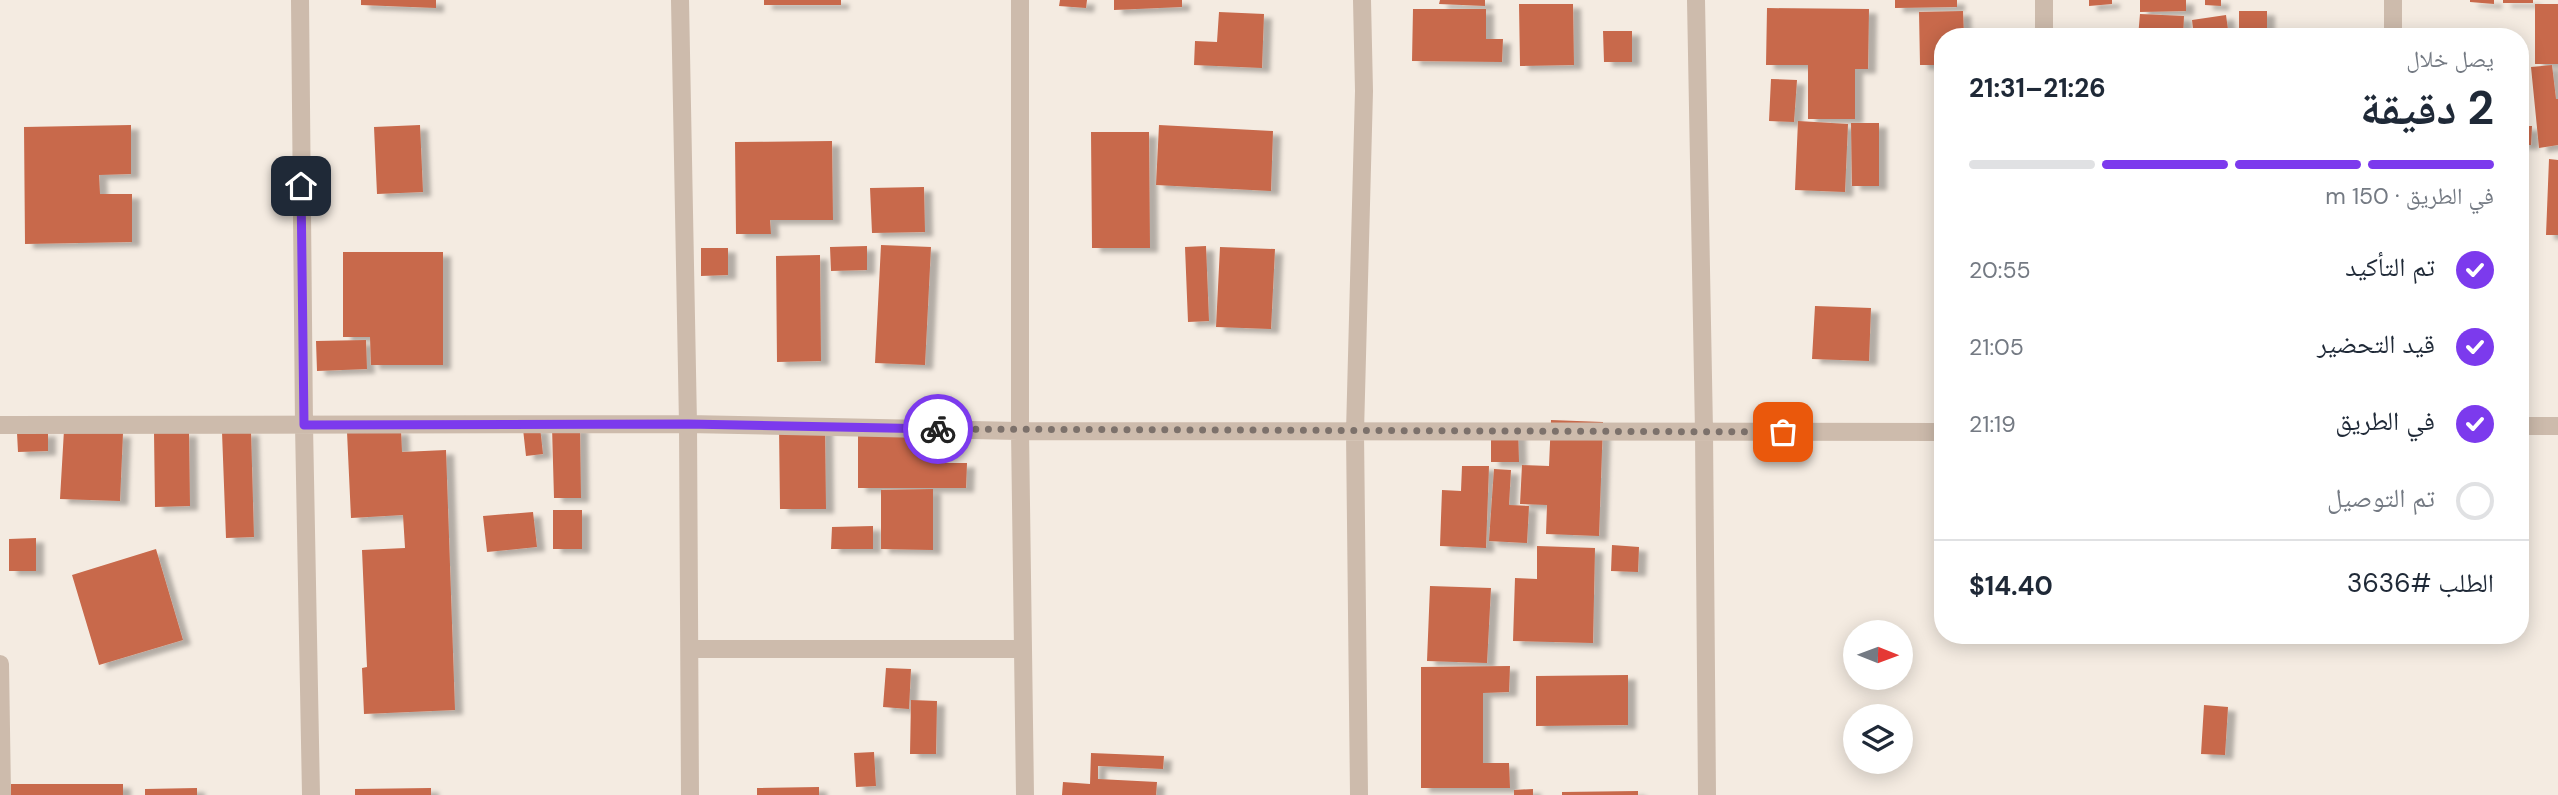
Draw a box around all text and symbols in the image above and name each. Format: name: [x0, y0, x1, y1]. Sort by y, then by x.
text: يصل خلال: [2406, 44, 2494, 74]
text: 21:26–21:31: [1969, 71, 2106, 105]
text: 2 دقيقة: [2360, 78, 2494, 138]
pin: [271, 156, 331, 216]
icon: home: [282, 167, 320, 205]
text: في الطريق · 150 m: [2325, 181, 2494, 211]
text: تم التأكيد: [2345, 250, 2435, 284]
icon: check: [2456, 251, 2494, 289]
text: 20:55: [1969, 255, 2030, 285]
text: قيد التحضير: [2317, 327, 2435, 361]
icon: check: [2456, 328, 2494, 366]
text: 21:05: [1969, 332, 2024, 362]
courier: [903, 394, 973, 464]
pin: [1753, 402, 1813, 462]
text: في الطريق: [2335, 404, 2435, 438]
icon: check: [2456, 405, 2494, 443]
text: 21:19: [1969, 409, 2016, 439]
icon: bike: [919, 410, 957, 448]
icon: bag: [1764, 413, 1802, 451]
text: تم التوصيل: [2327, 481, 2435, 515]
text: الطلب #3636: [2347, 566, 2494, 600]
text: $14.40: [1969, 569, 2053, 603]
north arrow: [1843, 620, 1913, 690]
map controls: [1843, 620, 1913, 774]
button: layers: [1843, 704, 1913, 774]

